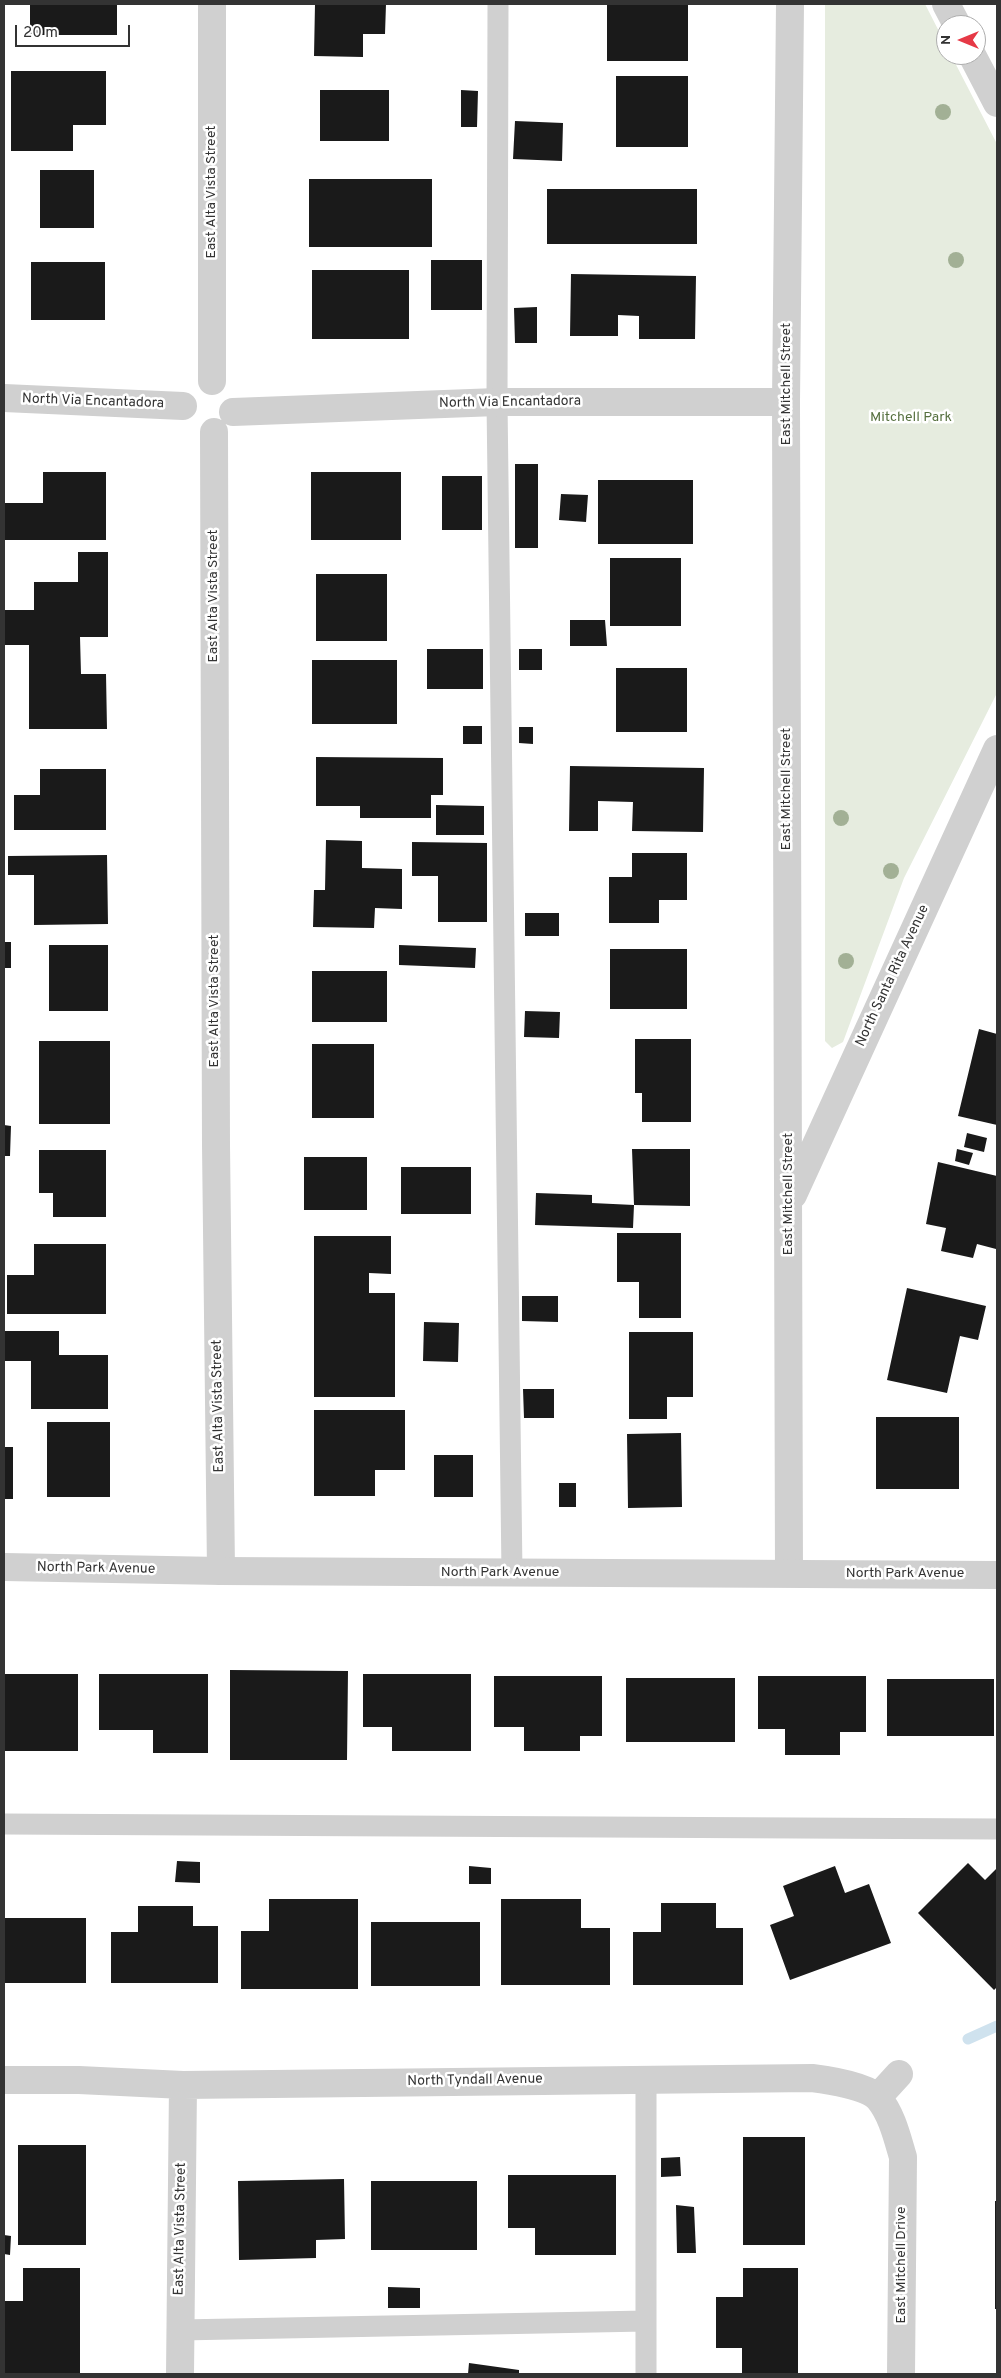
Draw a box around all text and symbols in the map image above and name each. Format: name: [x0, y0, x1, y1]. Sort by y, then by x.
scale bar: [18, 15, 132, 47]
north arrow: [936, 15, 986, 65]
text: 20 m: [23, 24, 58, 43]
text: N: [938, 35, 955, 45]
street label: East Alta Vista Street: [204, 125, 220, 259]
street label: East Mitchell Street: [779, 323, 795, 445]
street label: North Via Encantadora: [22, 391, 164, 413]
street label: North Via Encantadora: [439, 393, 581, 413]
park label: Mitchell Park: [870, 410, 952, 426]
street label: East Alta Vista Street: [206, 529, 222, 663]
street label: East Mitchell Street: [779, 728, 795, 850]
street label: North Santa Rita Avenue: [853, 902, 933, 1050]
street label: East Alta Vista Street: [207, 934, 223, 1068]
street label: East Mitchell Street: [781, 1133, 797, 1255]
street label: East Alta Vista Street: [209, 1339, 229, 1473]
street label: North Park Avenue: [37, 1560, 155, 1578]
street label: North Park Avenue: [441, 1565, 559, 1581]
street label: North Park Avenue: [846, 1566, 964, 1582]
street label: North Tyndall Avenue: [407, 2071, 543, 2091]
street label: East Alta Vista Street: [171, 2162, 191, 2296]
street label: East Mitchell Drive: [894, 2206, 910, 2324]

